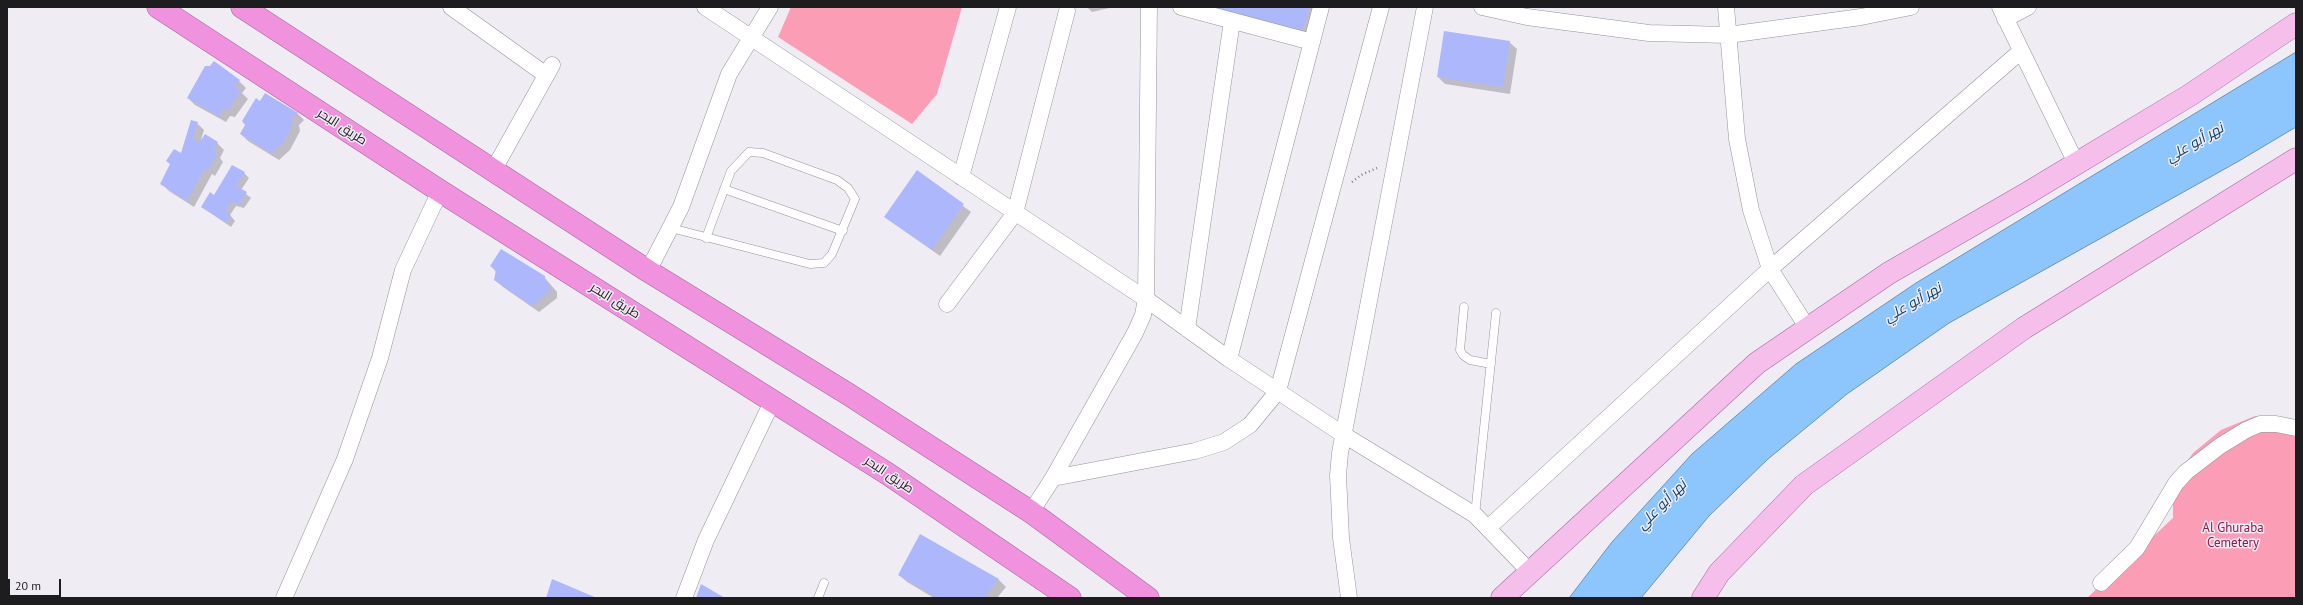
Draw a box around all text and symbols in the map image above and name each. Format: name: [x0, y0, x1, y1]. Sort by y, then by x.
street label: طريق البحر: [314, 105, 370, 149]
water label: نهر أبو علي: [2163, 120, 2227, 166]
street label: طريق البحر: [587, 280, 643, 322]
water label: نهر أبو علي: [1881, 280, 1945, 326]
street label: طريق البحر: [862, 453, 916, 497]
water label: نهر أبو علي: [1634, 477, 1690, 533]
park label: Al Ghuraba Cemetery: [2202, 520, 2264, 551]
scale bar: [10, 571, 63, 597]
text: 20 m: [15, 578, 41, 593]

